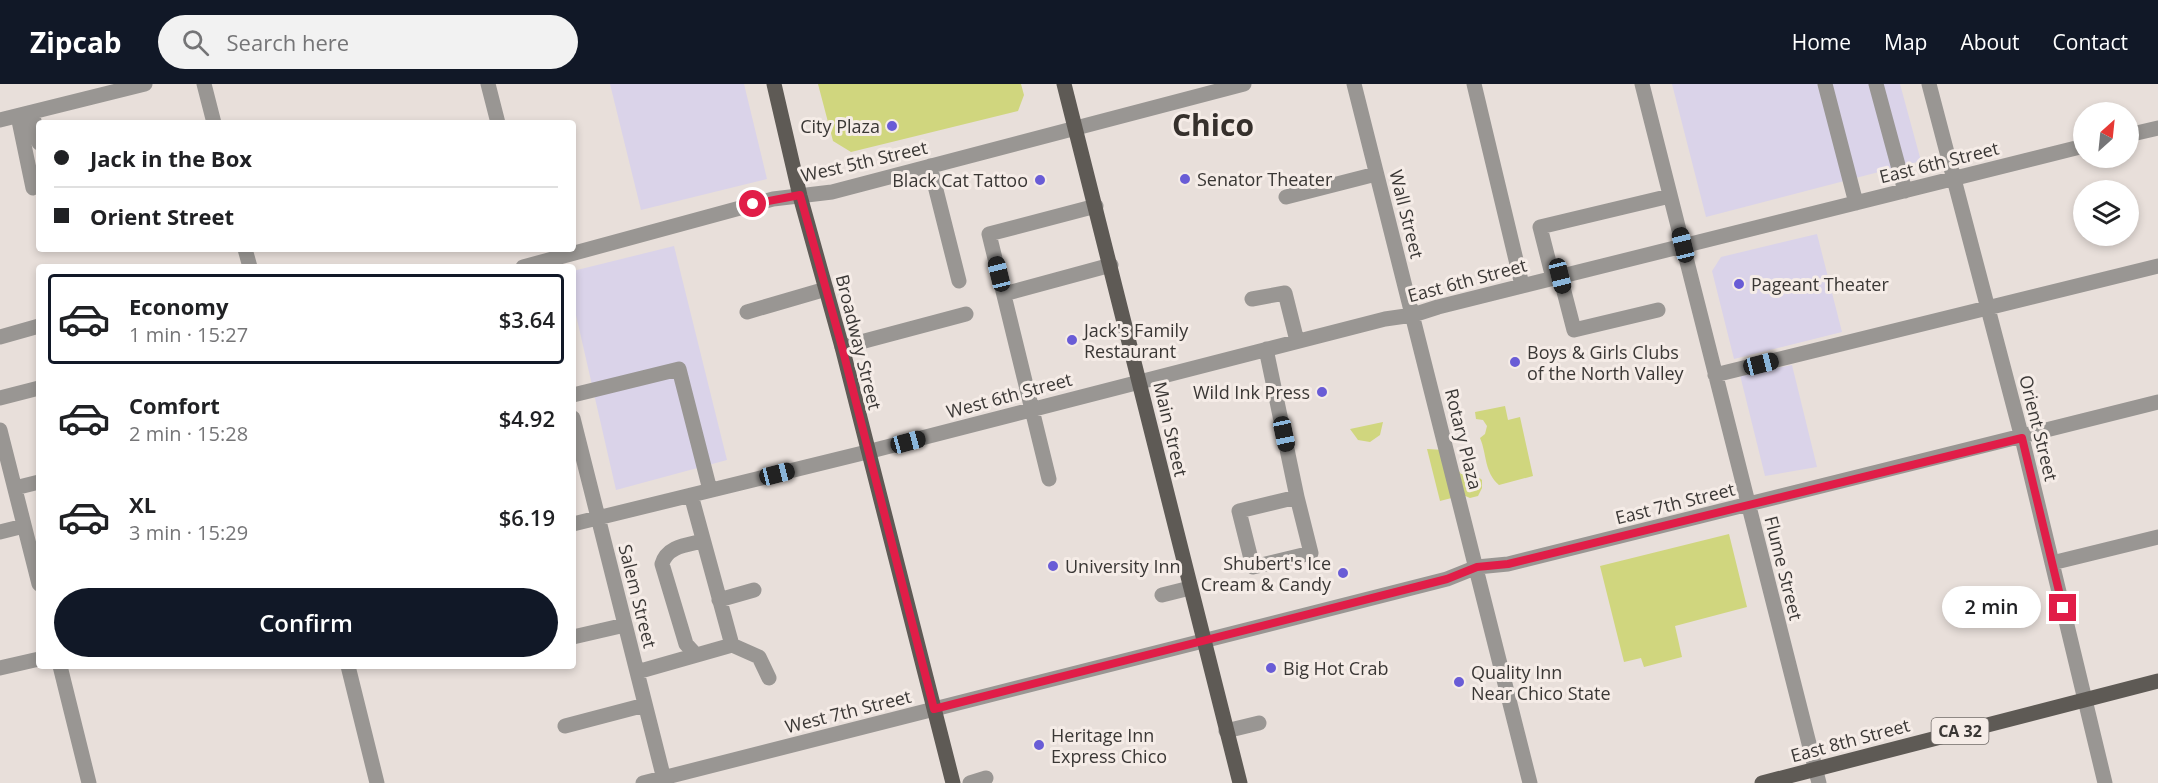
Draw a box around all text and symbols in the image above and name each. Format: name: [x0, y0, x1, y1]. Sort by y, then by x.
search box: [158, 15, 578, 69]
text: Zipcab: [30, 23, 122, 61]
icon: search: [179, 26, 212, 59]
text: Search here: [227, 27, 349, 57]
text: Home: [1792, 28, 1851, 56]
text: Map: [1884, 28, 1927, 56]
text: About: [1960, 28, 2020, 56]
text: Contact: [2053, 28, 2128, 56]
north arrow: [2073, 102, 2139, 168]
map controls: [2073, 102, 2139, 246]
district label: Chico: [1172, 104, 1254, 145]
place label: City Plaza: [800, 114, 880, 138]
marker: City Plaza: [885, 119, 899, 133]
street label: West 5th Street: [798, 135, 930, 187]
street label: East 6th Street: [1877, 136, 2001, 188]
text: Jack in the Box: [90, 143, 252, 173]
place label: Senator Theater: [1197, 167, 1333, 191]
street label: Wall Street: [1384, 167, 1430, 261]
place label: Black Cat Tattoo: [892, 168, 1028, 192]
marker: Senator Theater: [1178, 172, 1192, 186]
marker: Black Cat Tattoo: [1033, 173, 1047, 187]
button: layers: [2073, 180, 2139, 246]
route start: [739, 190, 766, 217]
text: Orient Street: [90, 201, 234, 231]
car: [1670, 225, 1696, 265]
street label: East 6th Street: [1405, 253, 1529, 307]
car: [986, 254, 1012, 294]
car: [1547, 256, 1573, 296]
street label: Broadway Street: [831, 272, 887, 412]
place label: Pageant Theater: [1751, 272, 1889, 296]
marker: Pageant Theater: [1732, 277, 1746, 291]
text: Economy: [129, 291, 228, 321]
icon: car: [57, 292, 111, 346]
text: $3.64: [499, 304, 555, 334]
place label: Jack's Family Restaurant: [1082, 318, 1189, 363]
text: 1 min · 15:27: [129, 321, 248, 348]
marker: Jack's Family Restaurant: [1065, 333, 1079, 347]
place label: Boys & Girls Clubs of the North Valley: [1527, 340, 1685, 385]
car: [1741, 351, 1781, 377]
marker: Boys & Girls Clubs of the North Valley: [1508, 355, 1522, 369]
street label: West 6th Street: [944, 367, 1074, 423]
street label: Orient Street: [2014, 372, 2064, 484]
street label: Main Street: [1148, 379, 1194, 479]
place label: Wild Ink Press: [1193, 380, 1310, 404]
marker: Wild Ink Press: [1315, 385, 1329, 399]
street label: Rotary Plaza: [1440, 386, 1488, 492]
text: Comfort: [129, 390, 220, 420]
icon: car: [57, 391, 111, 445]
text: $4.92: [499, 403, 555, 433]
car: [1271, 415, 1297, 453]
text: 2 min · 15:28: [129, 420, 248, 447]
car: [888, 429, 928, 455]
car: [757, 461, 797, 487]
street label: East 7th Street: [1613, 477, 1737, 529]
text: XL: [129, 489, 156, 519]
icon: car: [57, 490, 111, 544]
text: $6.19: [499, 502, 555, 532]
street label: Flume Street: [1759, 513, 1809, 623]
text: 3 min · 15:29: [129, 519, 248, 546]
street label: Salem Street: [614, 542, 662, 650]
place label: Shubert's Ice Cream & Candy: [1201, 551, 1332, 596]
place label: University Inn: [1065, 554, 1181, 578]
marker: University Inn: [1046, 559, 1060, 573]
marker: Shubert's Ice Cream & Candy: [1336, 566, 1350, 580]
callout: 2 min: [1943, 587, 2042, 629]
button: Confirm: [54, 588, 558, 657]
text: 2 min: [1965, 593, 2019, 620]
route end: [2049, 594, 2076, 621]
place label: Big Hot Crab: [1283, 656, 1389, 680]
place label: Quality Inn Near Chico State: [1471, 660, 1611, 705]
marker: Big Hot Crab: [1264, 661, 1278, 675]
marker: Quality Inn Near Chico State: [1452, 675, 1466, 689]
street label: West 7th Street: [782, 684, 914, 738]
street label: East 8th Street: [1788, 713, 1912, 767]
road number: CA 32: [1932, 718, 1988, 744]
place label: Heritage Inn Express Chico: [1051, 723, 1167, 768]
marker: Heritage Inn Express Chico: [1032, 738, 1046, 752]

